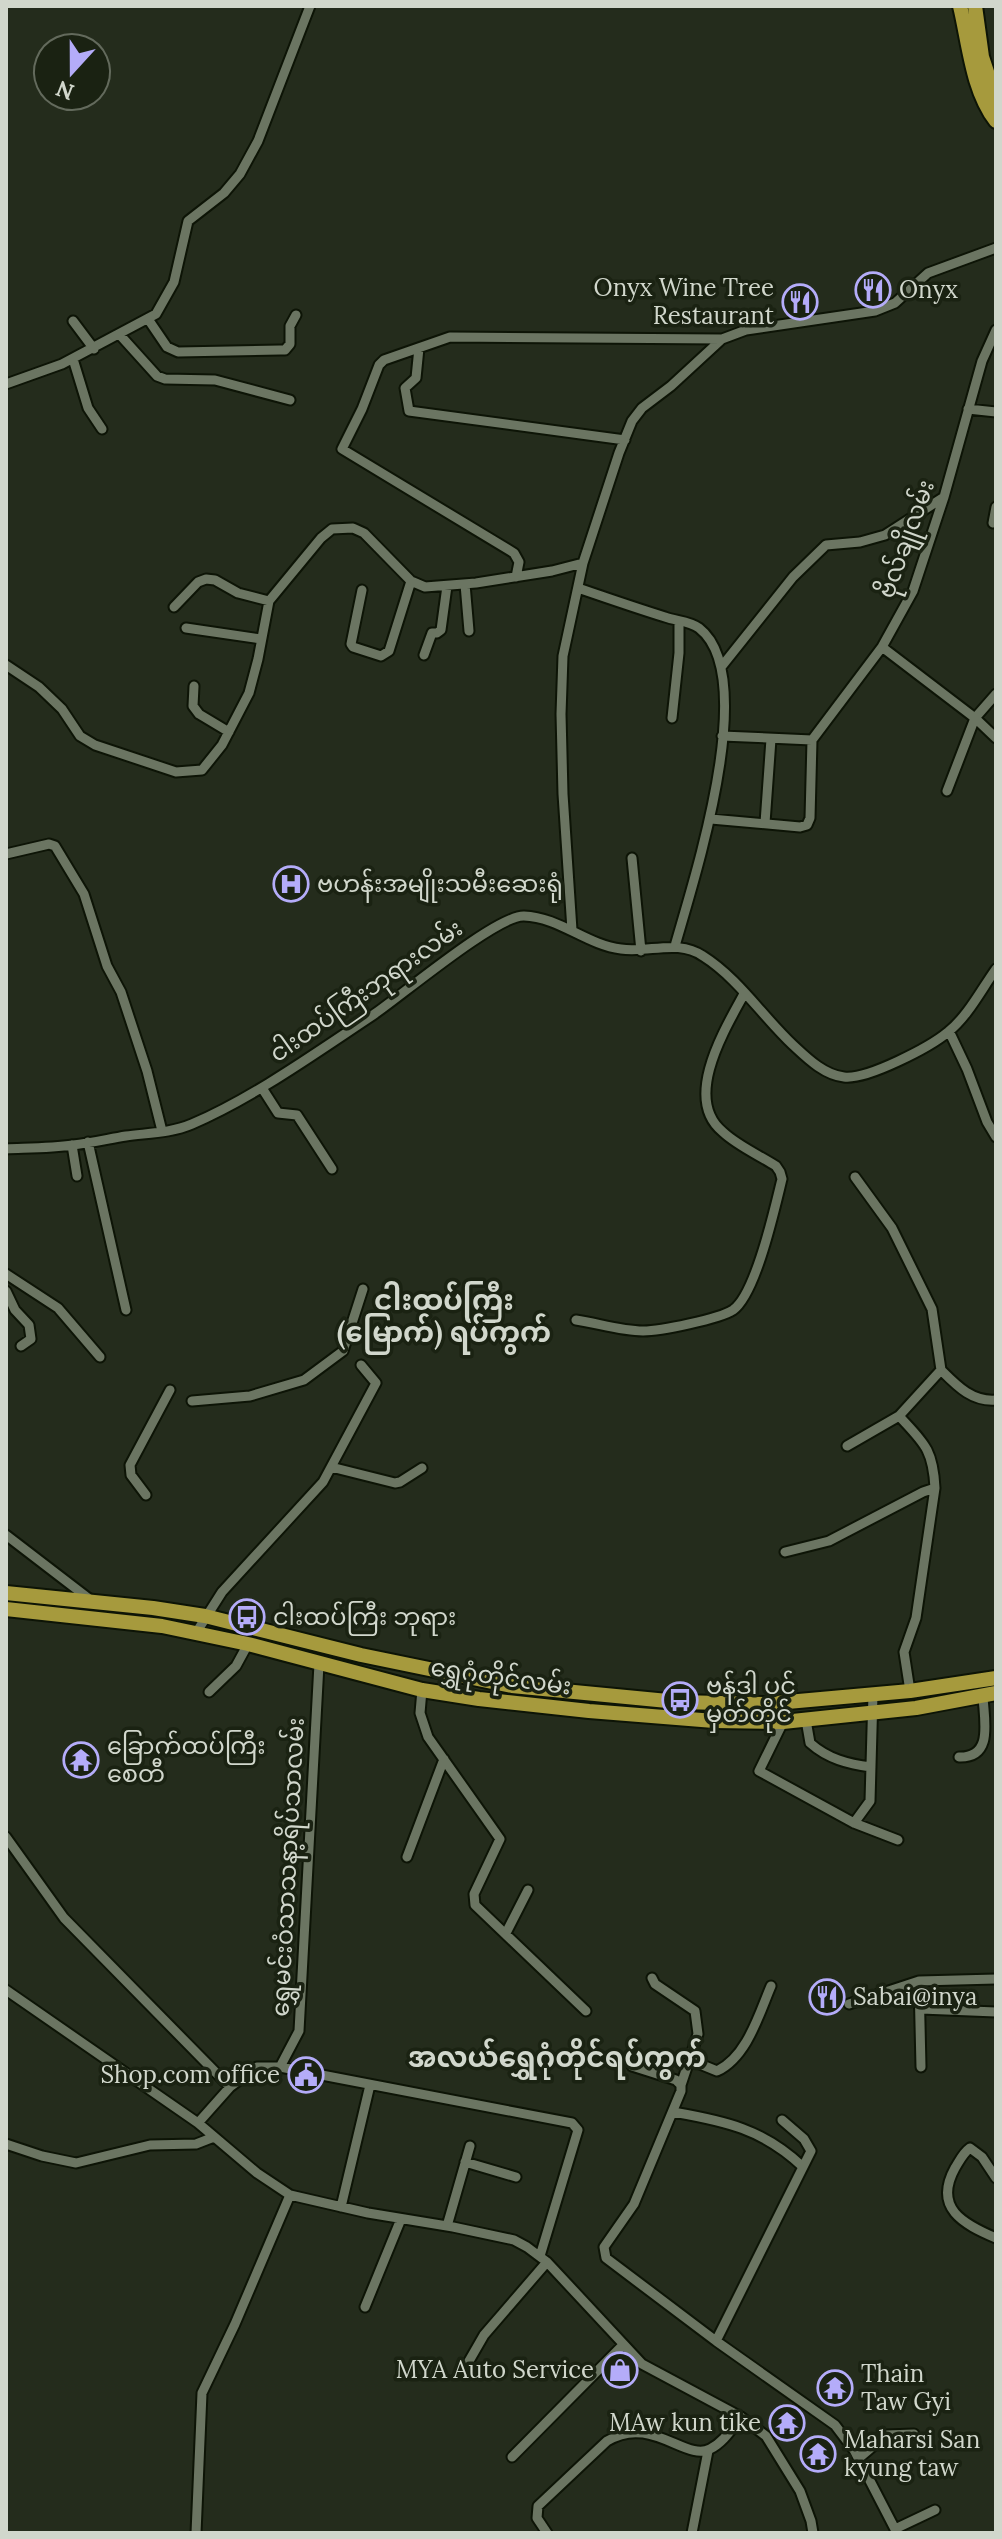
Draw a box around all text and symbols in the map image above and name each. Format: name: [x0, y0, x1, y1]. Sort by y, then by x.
north arrow: [32, 32, 112, 112]
text: N: [52, 75, 78, 107]
restaurant icon: Onyx: [854, 271, 892, 309]
place label: Onyx Wine Tree Restaurant: [594, 272, 775, 331]
place label: Onyx: [899, 274, 958, 305]
restaurant icon: Onyx Wine Tree Restaurant: [781, 283, 819, 321]
street label: ဗိုလ်ချိုလမ်း: [870, 476, 945, 604]
hospital icon: ဗဟန်းအမျိုးသမီးဆေးရုံ: [272, 865, 310, 903]
place label: ဗဟန်းအမျိုးသမီးဆေးရုံ: [317, 868, 563, 903]
street label: ငါးထပ်ကြီးဘုရားလမ်း: [263, 912, 471, 1072]
district label: ငါးထပ်ကြီး (မြောက်) ရပ်ကွက်: [337, 1281, 551, 1355]
bus stop icon: ငါးထပ်ကြီး ဘုရား: [228, 1598, 266, 1636]
place label: ငါးထပ်ကြီး ဘုရား: [273, 1601, 456, 1636]
street label: ရွှေဂုံတိုင်လမ်း: [428, 1651, 573, 1706]
place label: ဗန်ဒါ ပင် မှတ်တိုင်: [706, 1670, 796, 1733]
bus stop icon: ဗန်ဒါ ပင် မှတ်တိုင်: [661, 1681, 699, 1719]
street label: ရွှေမင်းဝံသာသနာ့ရိပ်သာလမ်း: [264, 1717, 315, 2018]
place label: ခြောက်ထပ်ကြီး စေတီ: [107, 1730, 265, 1789]
temple icon: ခြောက်ထပ်ကြီး စေတီ: [62, 1741, 100, 1779]
restaurant icon: Sabai@inya: [808, 1978, 846, 2016]
place label: Sabai@inya: [853, 1981, 977, 2012]
district label: အလယ်ရွှေဂုံတိုင်ရပ်ကွက်: [408, 2038, 706, 2080]
public building icon: Shop.com office: [287, 2056, 325, 2094]
place label: Shop.com office: [100, 2059, 280, 2090]
shop icon: MYA Auto Service: [601, 2351, 639, 2389]
place label: MYA Auto Service: [396, 2354, 594, 2385]
place label: Thain Taw Gyi: [861, 2358, 951, 2417]
temple icon: Thain Taw Gyi: [816, 2369, 854, 2407]
temple icon: MAw kun tike: [768, 2404, 806, 2442]
place label: MAw kun tike: [609, 2407, 761, 2438]
place label: Maharsi San kyung taw: [844, 2424, 980, 2483]
temple icon: Maharsi San kyung taw: [799, 2435, 837, 2473]

